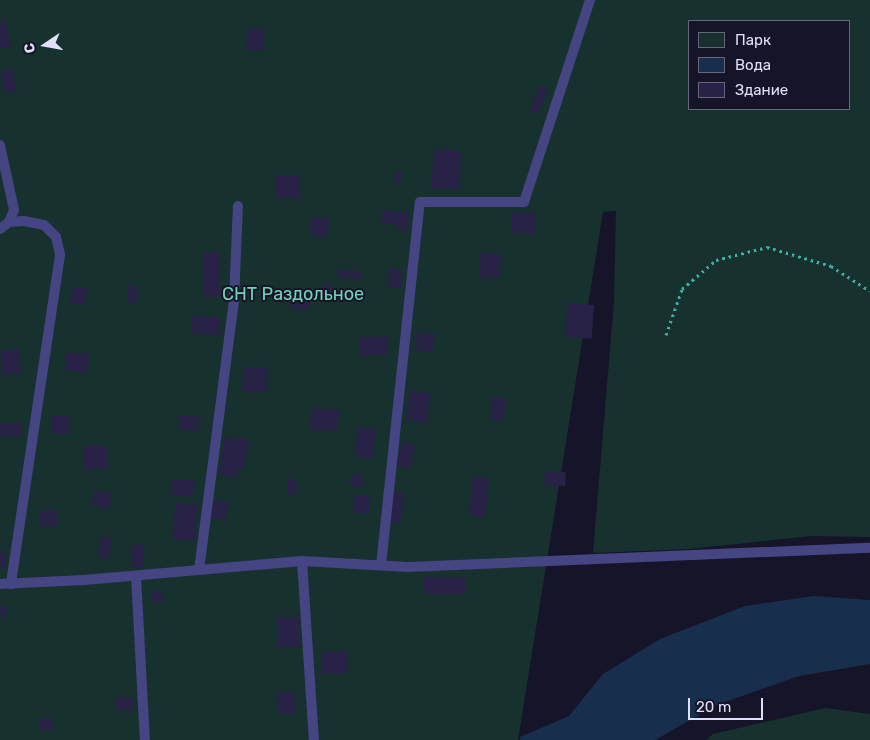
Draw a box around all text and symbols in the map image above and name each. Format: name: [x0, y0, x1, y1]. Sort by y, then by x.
north arrow: [20, 20, 70, 70]
legend: [688, 20, 850, 110]
text: Парк: [735, 31, 771, 49]
text: С: [21, 42, 39, 55]
text: Вода: [735, 56, 771, 74]
text: Здание: [735, 81, 788, 99]
park label: СНТ Раздольное: [222, 283, 364, 305]
scale bar: [690, 688, 765, 720]
text: 20 m: [696, 698, 731, 716]

